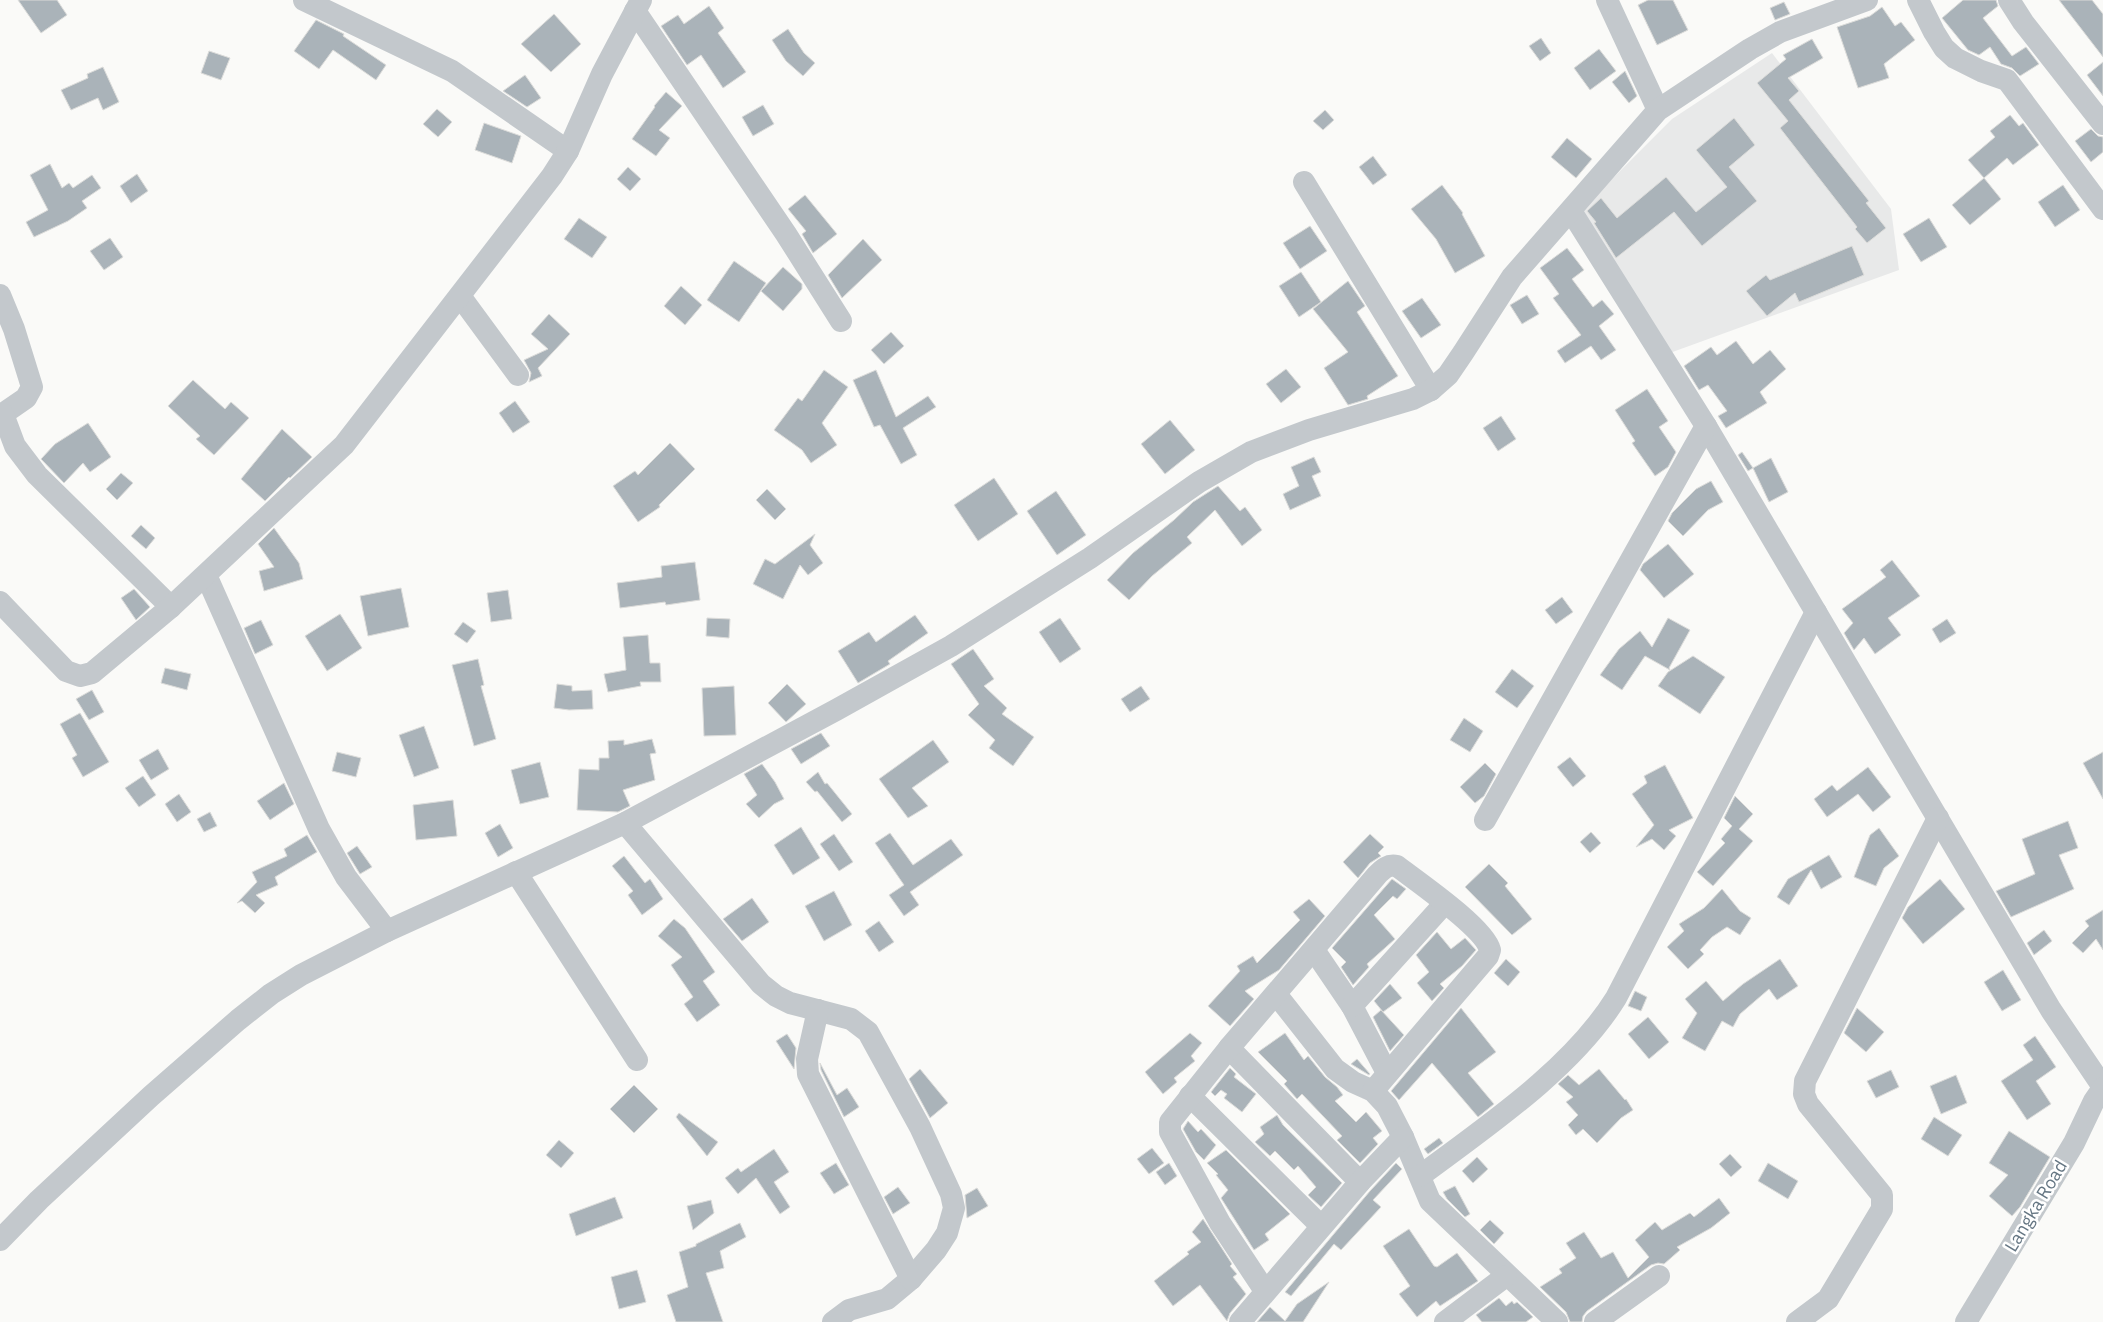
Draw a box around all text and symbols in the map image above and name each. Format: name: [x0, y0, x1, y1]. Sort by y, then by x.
street label: Langka Road: [1999, 1156, 2072, 1256]

